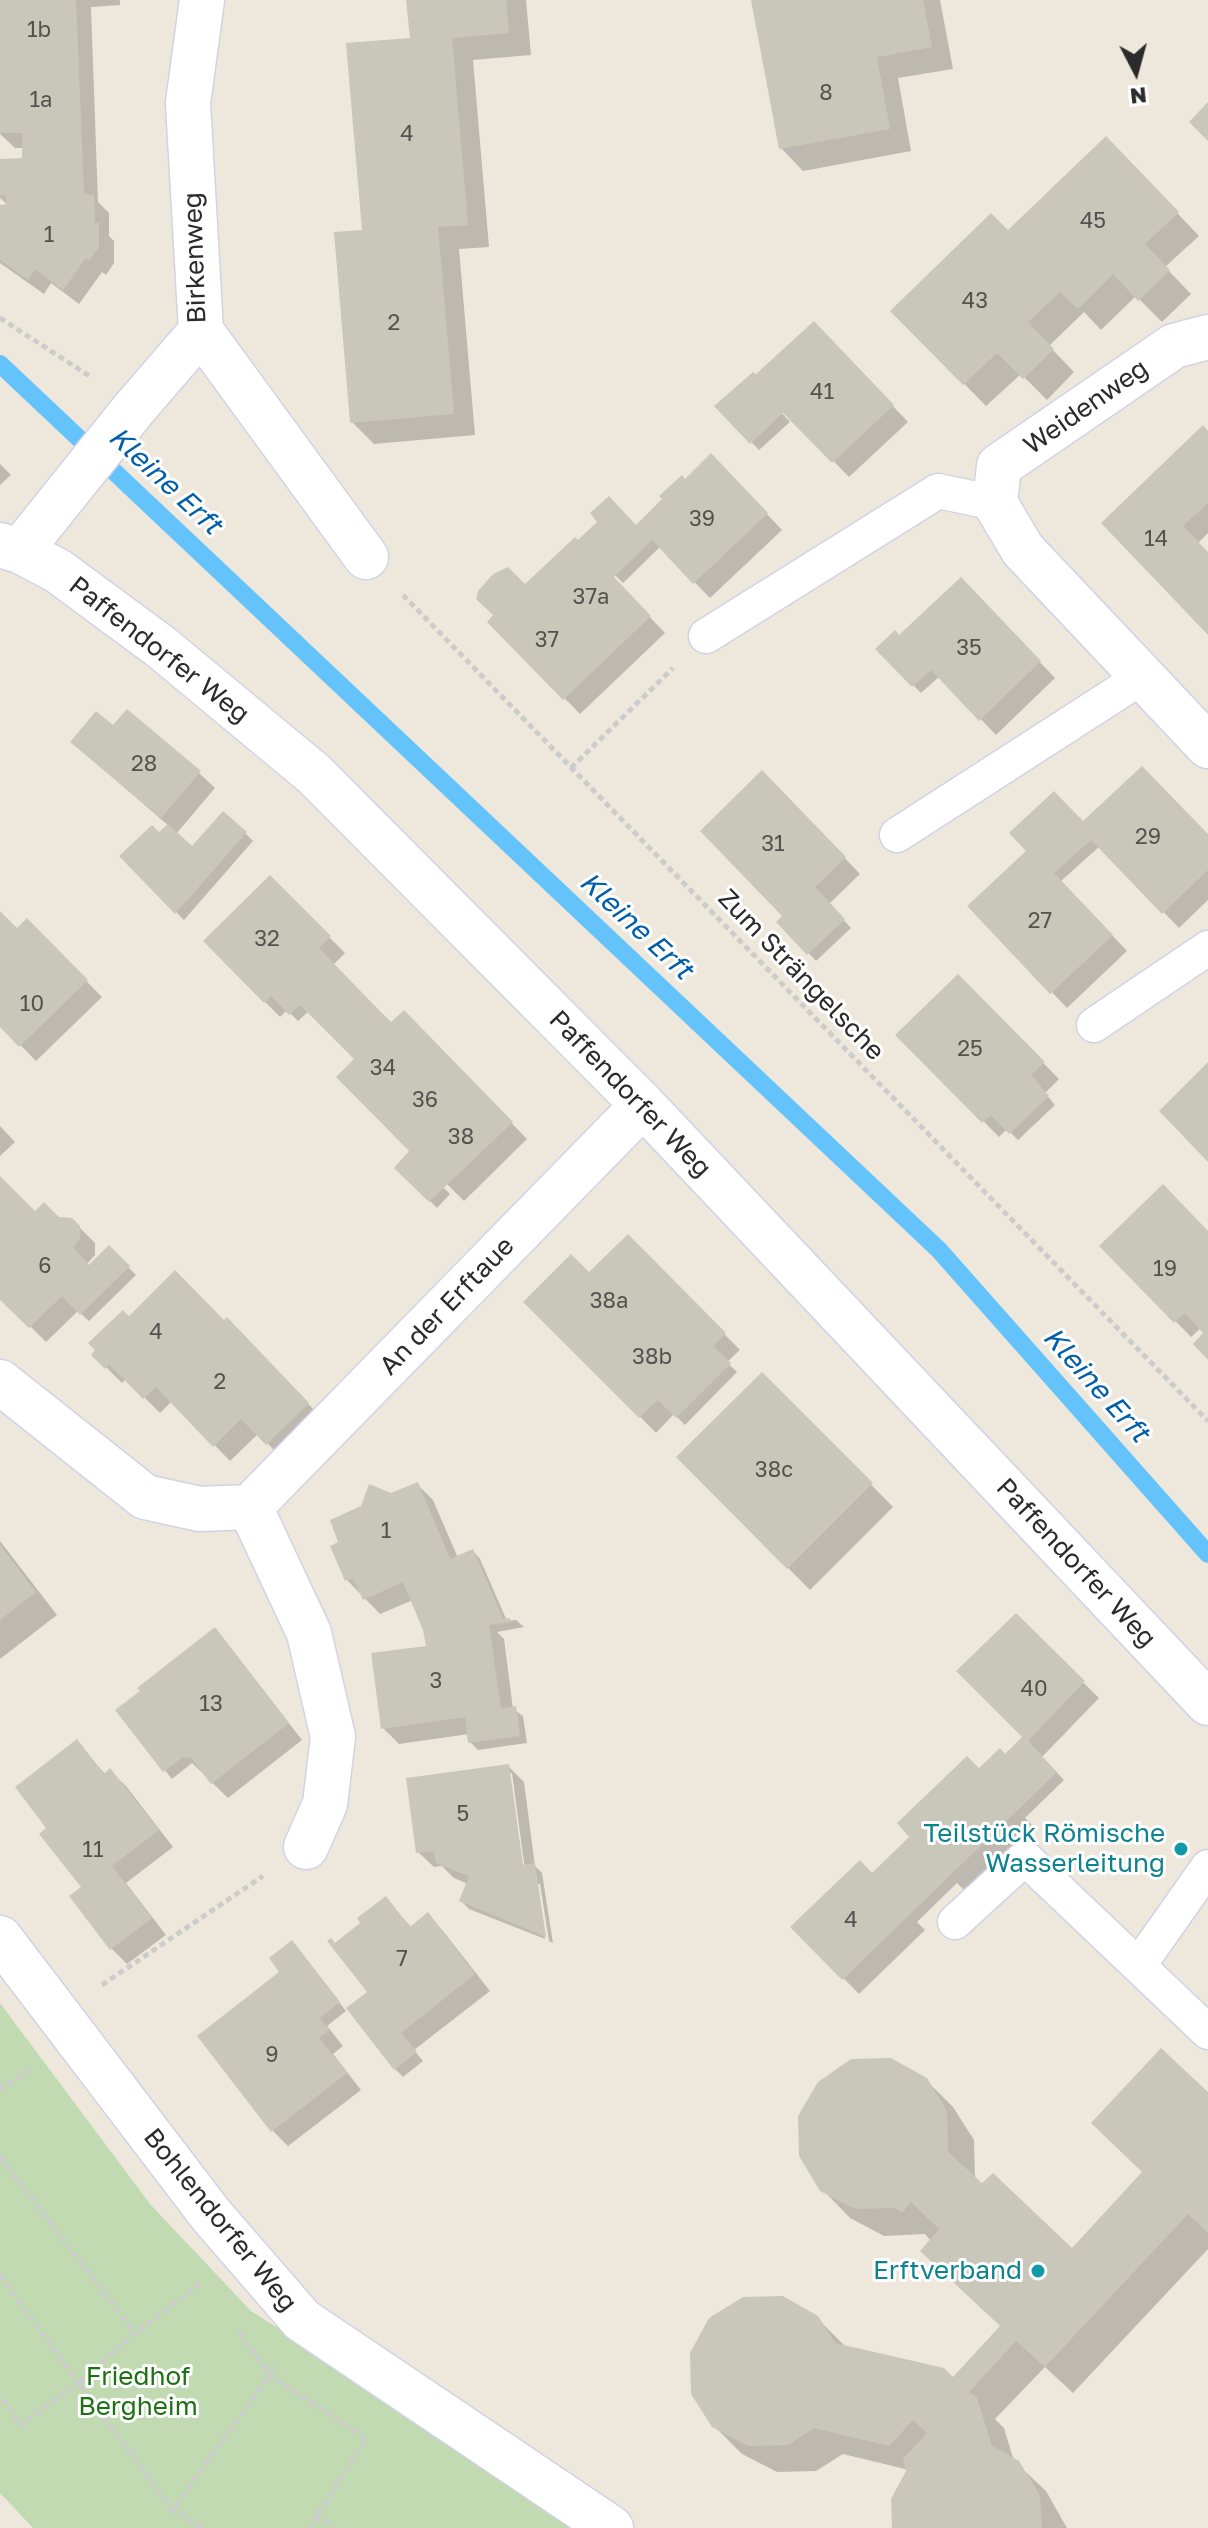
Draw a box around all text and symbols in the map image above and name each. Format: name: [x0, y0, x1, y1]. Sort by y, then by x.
house number: 1b: [27, 17, 51, 43]
north arrow: [1096, 32, 1176, 112]
house number: 8: [819, 80, 833, 106]
text: N: [1129, 82, 1148, 111]
house number: 1a: [29, 87, 53, 113]
house number: 4: [400, 121, 414, 147]
street label: Birkenweg: [177, 192, 213, 324]
house number: 45: [1080, 208, 1106, 234]
house number: 1: [44, 222, 54, 248]
house number: 43: [962, 288, 988, 314]
house number: 2: [388, 310, 400, 336]
street label: Weidenweg: [1018, 353, 1154, 461]
house number: 41: [810, 379, 834, 405]
water label: Kleine Erft: [102, 420, 228, 542]
house number: 39: [689, 506, 715, 532]
house number: 14: [1144, 526, 1168, 552]
street label: Paffendorfer Weg: [63, 570, 255, 730]
house number: 37a: [573, 584, 609, 610]
house number: 37: [535, 627, 559, 653]
house number: 35: [956, 635, 982, 661]
house number: 28: [131, 751, 157, 777]
house number: 29: [1135, 824, 1161, 850]
house number: 31: [761, 831, 785, 857]
water label: Kleine Erft: [573, 865, 699, 987]
street label: Zum Strängelsche: [711, 883, 891, 1067]
house number: 27: [1028, 908, 1052, 934]
house number: 32: [254, 926, 280, 952]
house number: 10: [20, 991, 44, 1017]
street label: Paffendorfer Weg: [542, 1004, 718, 1184]
house number: 25: [957, 1036, 983, 1062]
house number: 34: [370, 1055, 396, 1081]
house number: 36: [412, 1087, 438, 1113]
house number: 38: [448, 1124, 474, 1150]
street label: An der Erftaue: [373, 1230, 521, 1382]
house number: 6: [38, 1253, 52, 1279]
house number: 19: [1153, 1256, 1177, 1282]
house number: 38a: [590, 1288, 628, 1314]
house number: 4: [149, 1319, 163, 1345]
water label: Kleine Erft: [1036, 1321, 1156, 1449]
house number: 38b: [632, 1344, 672, 1370]
house number: 2: [214, 1369, 226, 1395]
house number: 38c: [755, 1457, 793, 1483]
street label: Paffendorfer Weg: [990, 1472, 1162, 1654]
house number: 1: [381, 1518, 391, 1544]
house number: 3: [430, 1668, 442, 1694]
house number: 40: [1020, 1676, 1048, 1702]
house number: 13: [199, 1691, 223, 1717]
house number: 5: [457, 1801, 469, 1827]
place label: Teilstück Römische Wasserleitung: [924, 1818, 1165, 1880]
house number: 11: [82, 1837, 104, 1863]
marker: Teilstück Römische Wasserleitung: [1172, 1840, 1190, 1858]
house number: 4: [844, 1907, 858, 1933]
house number: 7: [396, 1946, 408, 1972]
house number: 9: [265, 2042, 279, 2068]
street label: Bohlendorfer Weg: [137, 2122, 303, 2318]
place label: Erftverband: [873, 2255, 1022, 2287]
marker: Erftverband: [1029, 2262, 1047, 2280]
park label: Friedhof Bergheim: [78, 2361, 198, 2422]

